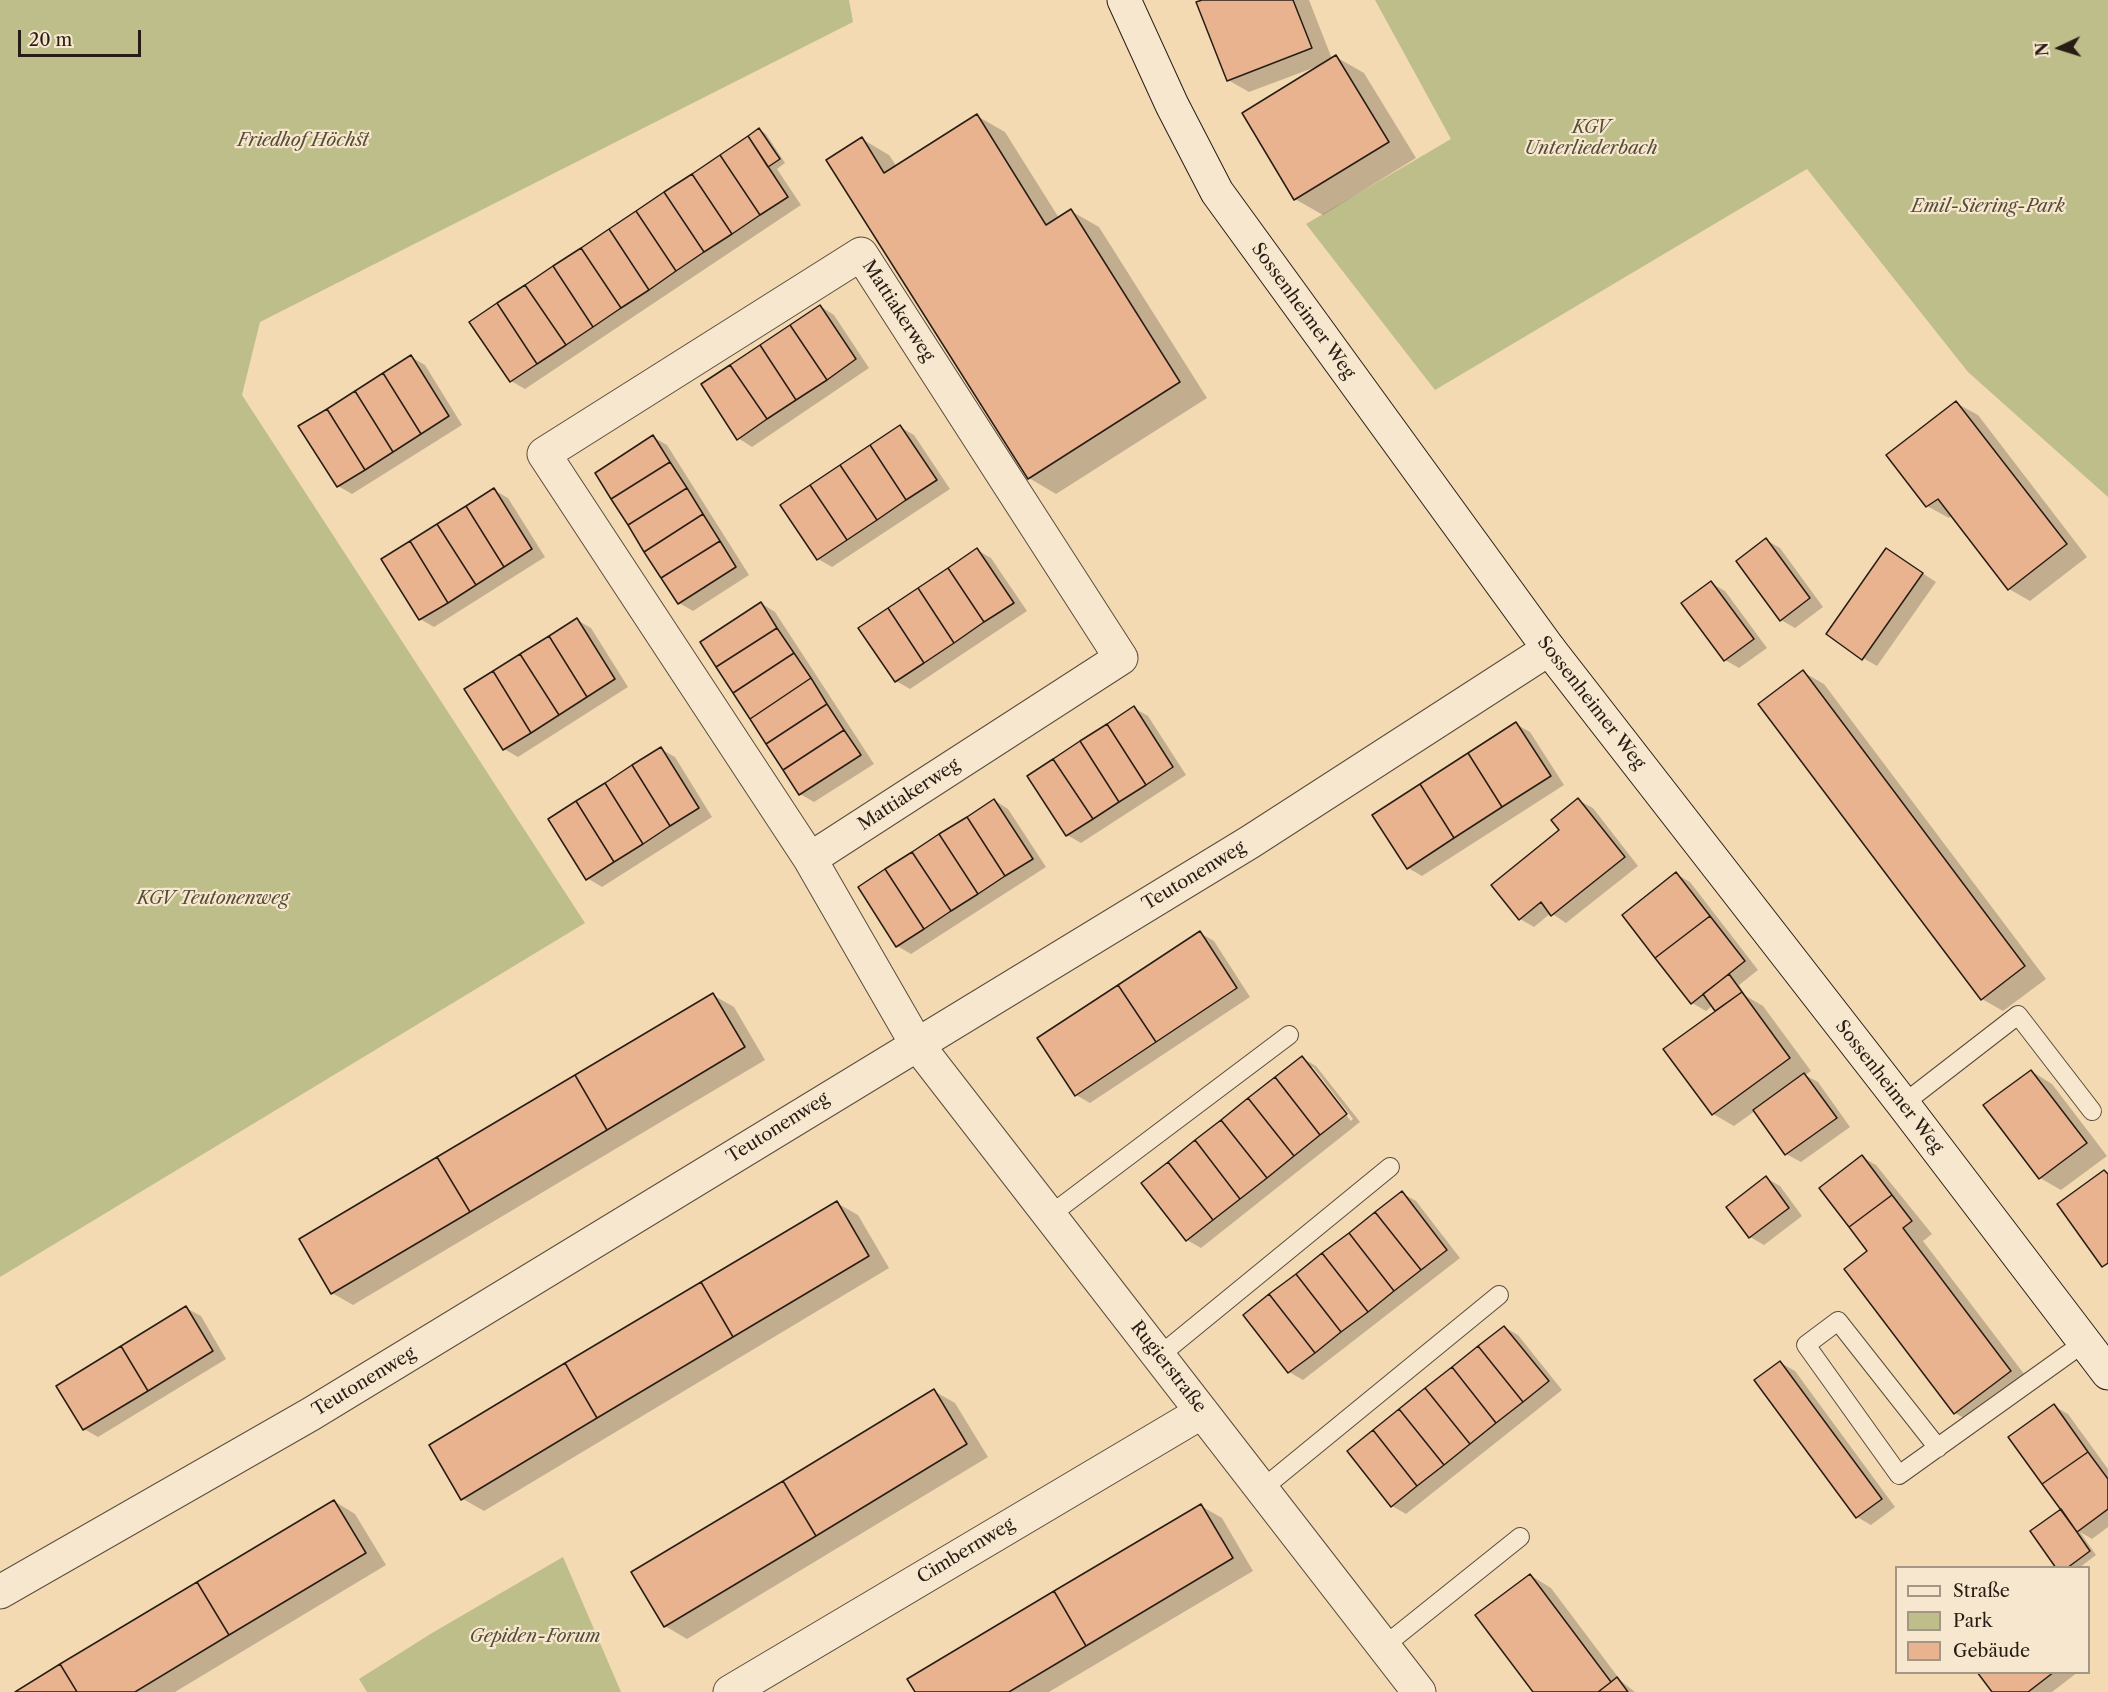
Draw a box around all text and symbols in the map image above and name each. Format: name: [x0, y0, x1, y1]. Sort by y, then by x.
scale bar: [21, 18, 144, 56]
north arrow: [2030, 18, 2090, 78]
text: 20 m: [29, 29, 72, 51]
text: N: [2032, 42, 2053, 57]
park label: KGV Unterliederbach: [1524, 117, 1658, 160]
park label: Friedhof Höchst: [237, 130, 369, 152]
park label: Emil-Siering-Park: [1911, 196, 2065, 218]
street label: Sossenheimer Weg: [1246, 239, 1360, 383]
street label: Mattiakerweg: [857, 256, 939, 366]
street label: Sossenheimer Weg: [1532, 632, 1650, 774]
street label: Mattiakerweg: [854, 754, 964, 836]
street label: Teutonenweg: [1139, 837, 1249, 915]
park label: KGV Teutonenweg: [137, 888, 289, 910]
street label: Sossenheimer Weg: [1830, 1016, 1948, 1158]
street label: Teutonenweg: [723, 1088, 833, 1168]
street label: Rugierstraße: [1125, 1317, 1211, 1417]
street label: Teutonenweg: [309, 1343, 419, 1421]
street label: Cimbernweg: [914, 1514, 1018, 1588]
legend: [1895, 1566, 2090, 1674]
text: Straße: [1953, 1580, 2010, 1602]
text: Park: [1953, 1610, 1992, 1632]
park label: Gepiden-Forum: [470, 1626, 600, 1648]
text: Gebäude: [1953, 1640, 2030, 1662]

